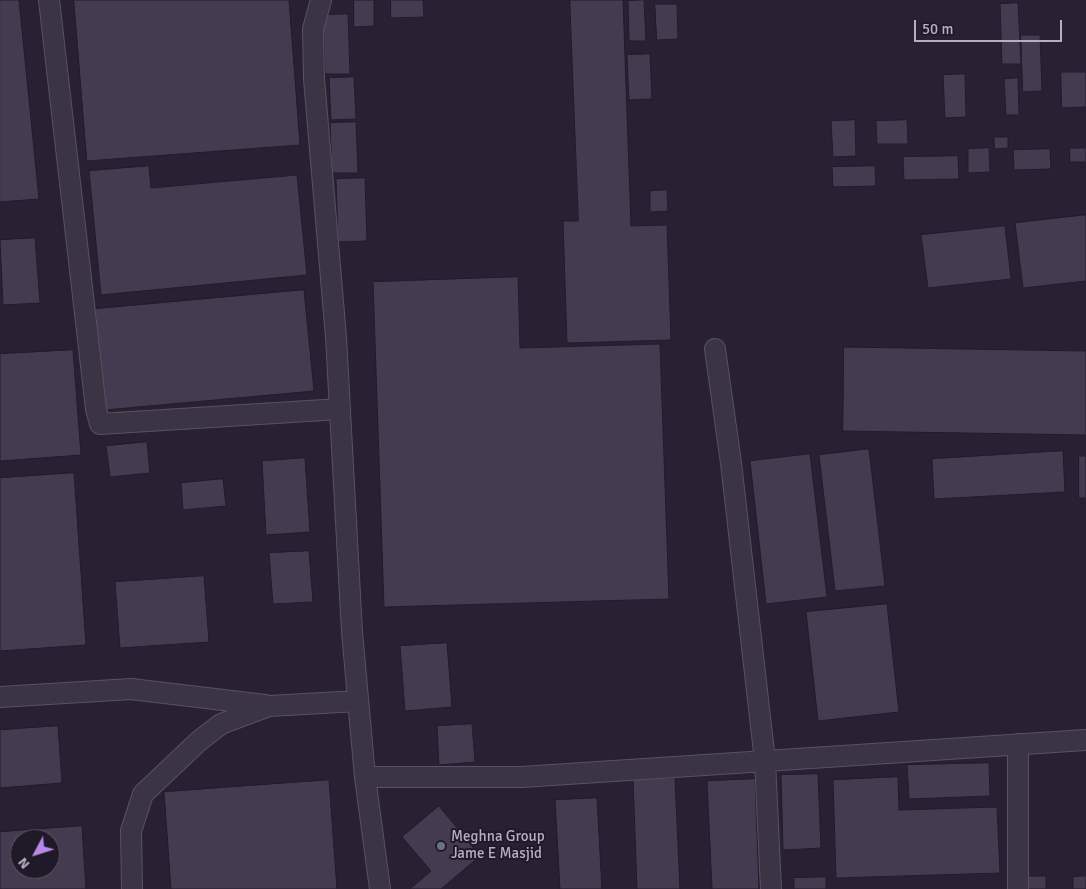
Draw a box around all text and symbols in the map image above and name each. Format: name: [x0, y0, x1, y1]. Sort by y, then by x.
scale bar: [916, 10, 1064, 42]
text: 50 m: [922, 20, 953, 38]
place label: Meghna Group Jame E Masjid: [451, 828, 545, 863]
north arrow: [10, 829, 60, 879]
marker: Meghna Group Jame E Masjid: [435, 840, 447, 852]
text: N: [14, 854, 34, 873]

